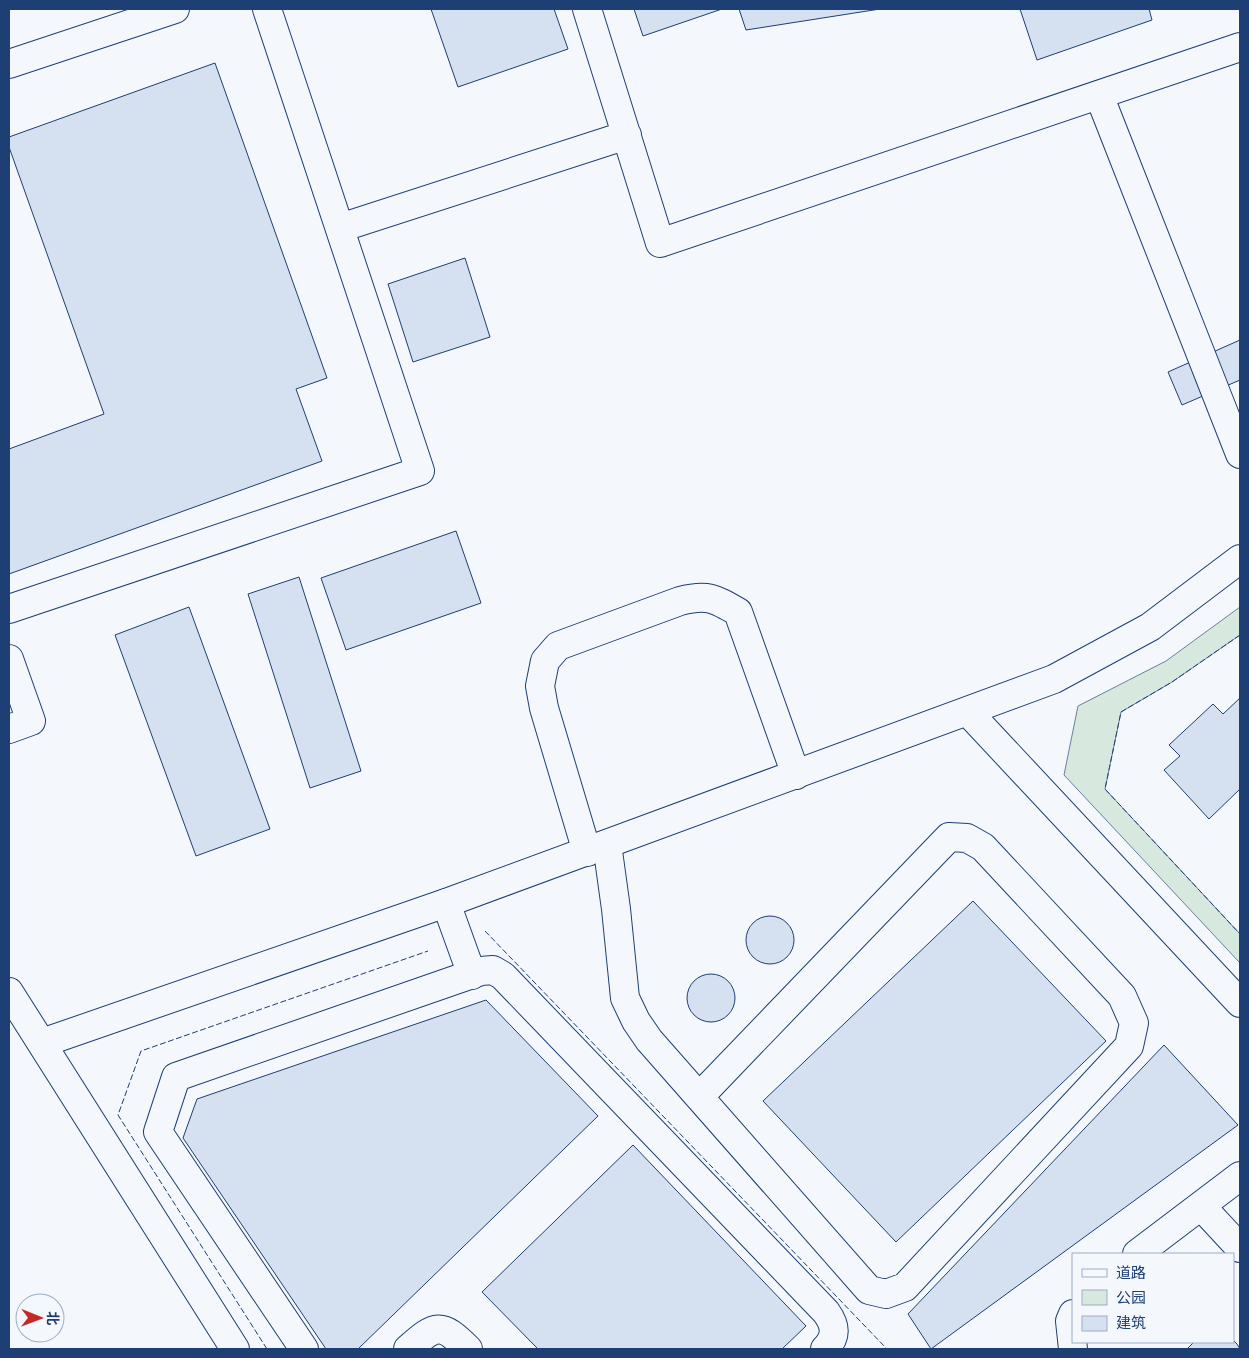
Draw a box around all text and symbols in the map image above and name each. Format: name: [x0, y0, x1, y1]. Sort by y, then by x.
legend: [1072, 1253, 1234, 1343]
text: 道路: [1116, 1265, 1146, 1281]
text: 公园: [1116, 1290, 1146, 1306]
north arrow: [15, 1293, 65, 1343]
text: 北: [45, 1311, 60, 1325]
text: 建筑: [1116, 1315, 1146, 1331]

